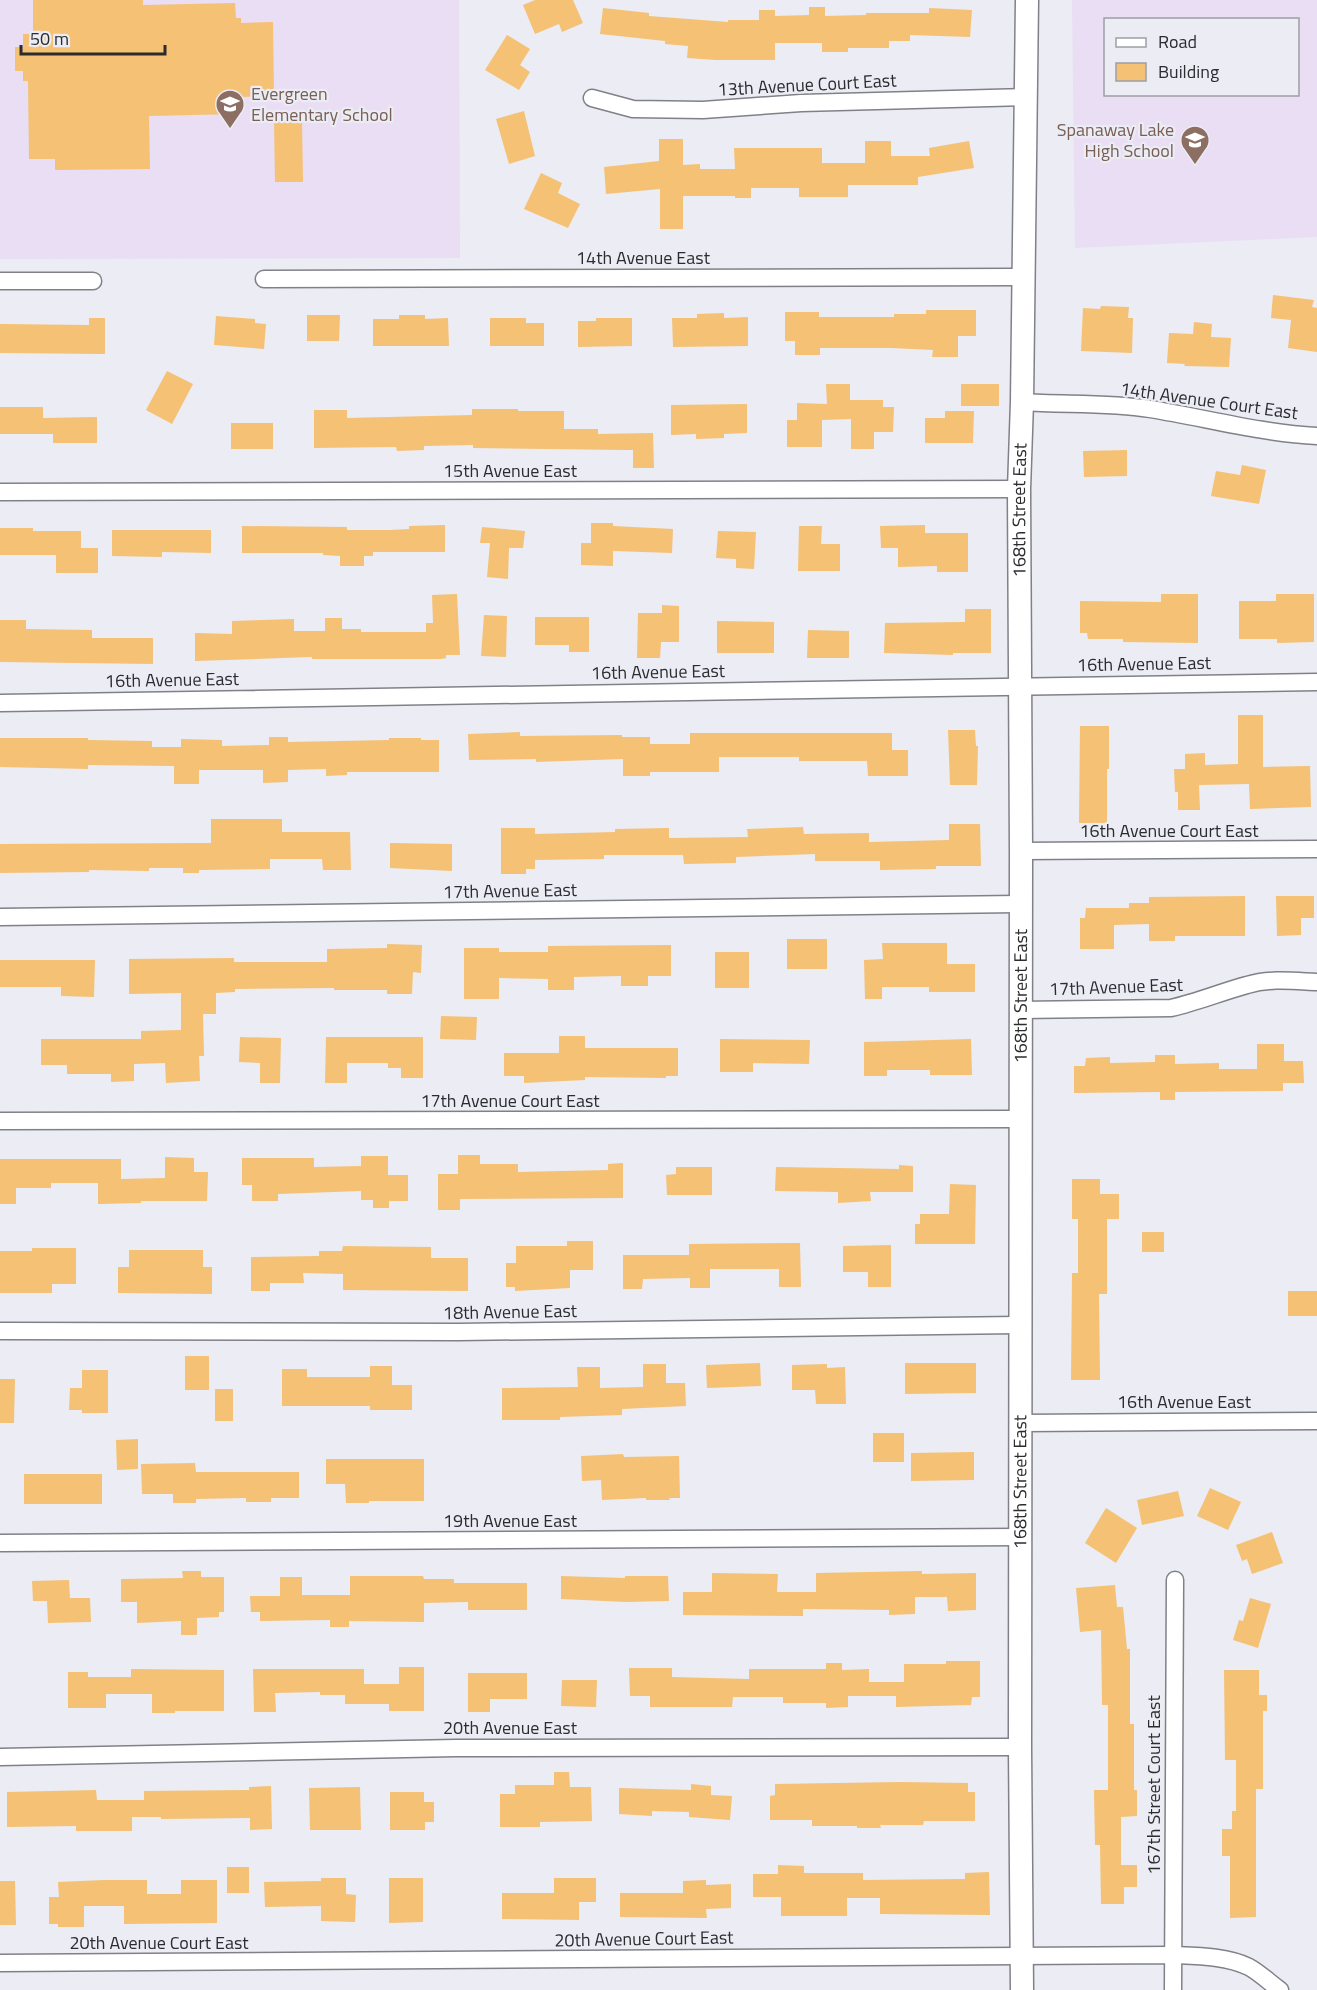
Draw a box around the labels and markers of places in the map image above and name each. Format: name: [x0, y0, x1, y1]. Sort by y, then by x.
place label: Evergreen Elementary School: [251, 80, 393, 128]
school or university icon: Evergreen Elementary School: [214, 88, 246, 130]
place label: Spanaway Lake High School: [1057, 116, 1174, 164]
school or university icon: Spanaway Lake High School: [1179, 124, 1211, 166]

